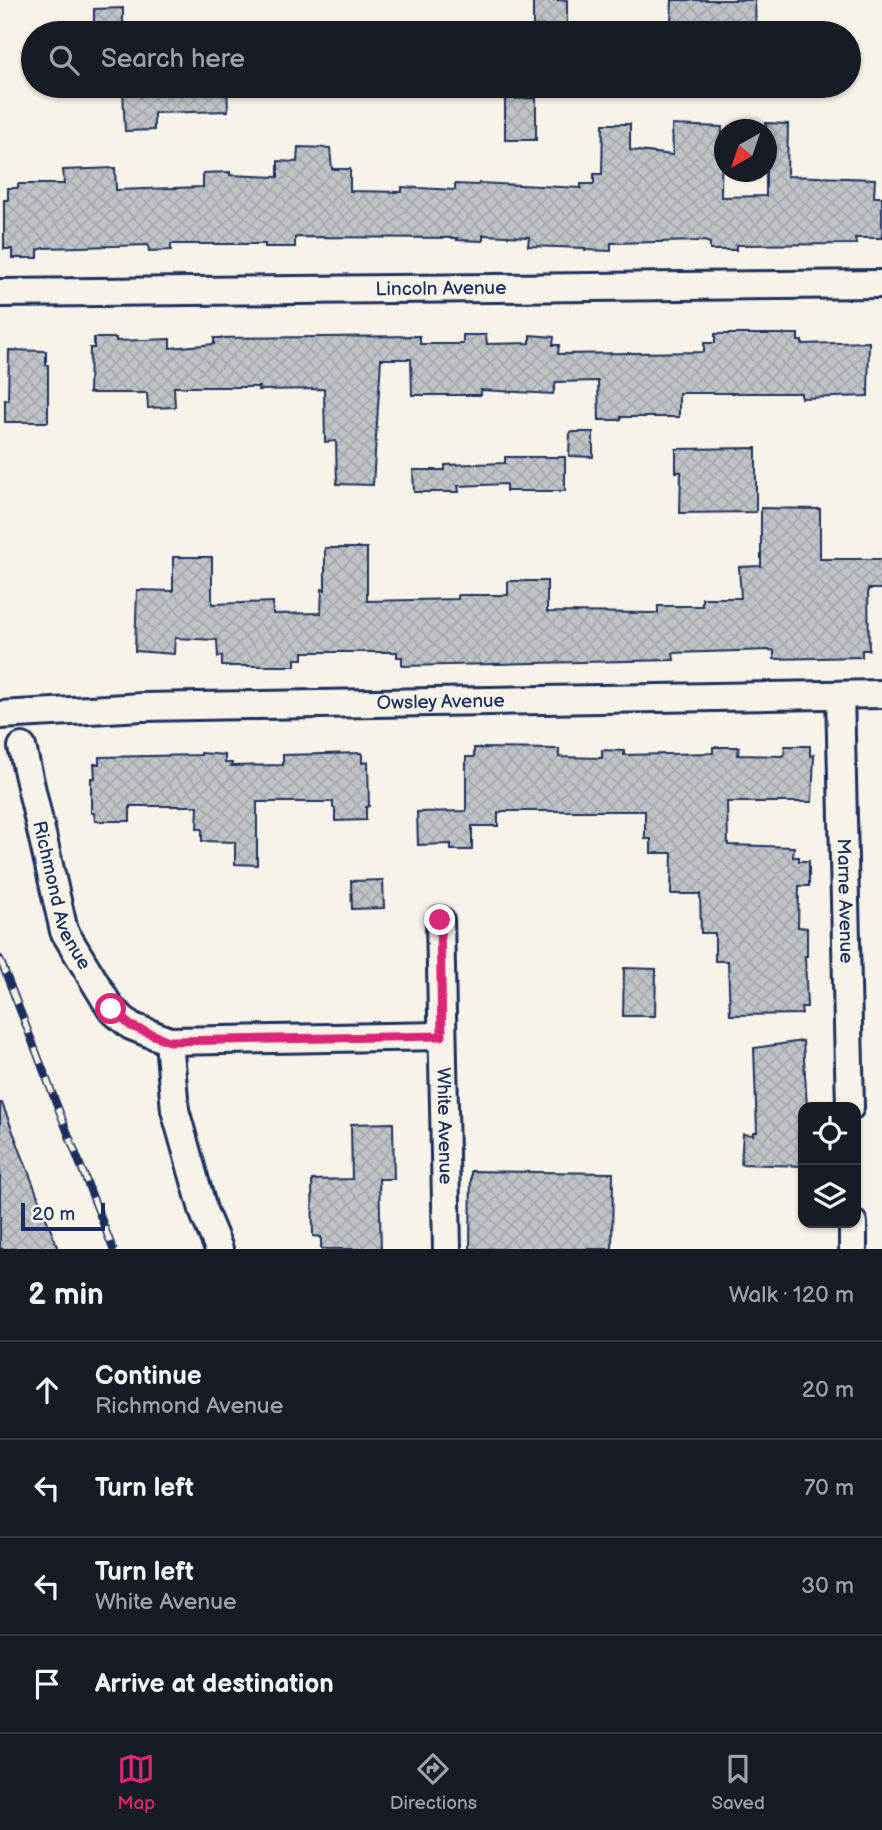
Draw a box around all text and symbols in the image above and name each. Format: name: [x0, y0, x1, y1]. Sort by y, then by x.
search box: [21, 21, 861, 98]
icon: search: [45, 41, 83, 79]
text: Search here: [101, 44, 245, 75]
north arrow: [714, 119, 777, 182]
street label: Lincoln Avenue: [375, 276, 507, 301]
street label: Owsley Avenue: [376, 689, 505, 714]
street label: Richmond Avenue: [28, 819, 96, 974]
street label: Marne Avenue: [832, 838, 858, 964]
route end: [424, 904, 455, 935]
route start: [95, 993, 126, 1024]
street label: White Avenue: [432, 1067, 457, 1185]
map controls: [798, 1102, 861, 1228]
button: locate: [798, 1102, 861, 1165]
button: layers: [798, 1165, 861, 1228]
scale bar: [21, 1200, 105, 1232]
text: 20 m: [32, 1203, 75, 1226]
text: 2 min: [28, 1277, 104, 1313]
text: Walk · 120 m: [729, 1281, 854, 1309]
text: Continue: [95, 1361, 202, 1392]
icon: ahead: [28, 1371, 66, 1409]
text: 20 m: [802, 1376, 854, 1404]
text: Richmond Avenue: [95, 1392, 283, 1420]
icon: left: [28, 1469, 66, 1507]
text: Turn left: [95, 1473, 194, 1504]
text: 70 m: [804, 1474, 854, 1502]
text: Turn left: [95, 1557, 194, 1588]
icon: left: [28, 1567, 66, 1605]
text: 30 m: [801, 1572, 854, 1600]
text: White Avenue: [95, 1588, 237, 1616]
icon: arrive: [28, 1665, 66, 1703]
text: Arrive at destination: [95, 1669, 334, 1700]
tab: Map: [117, 1750, 155, 1815]
tab: Directions: [390, 1750, 477, 1815]
tab: Saved: [711, 1750, 765, 1815]

